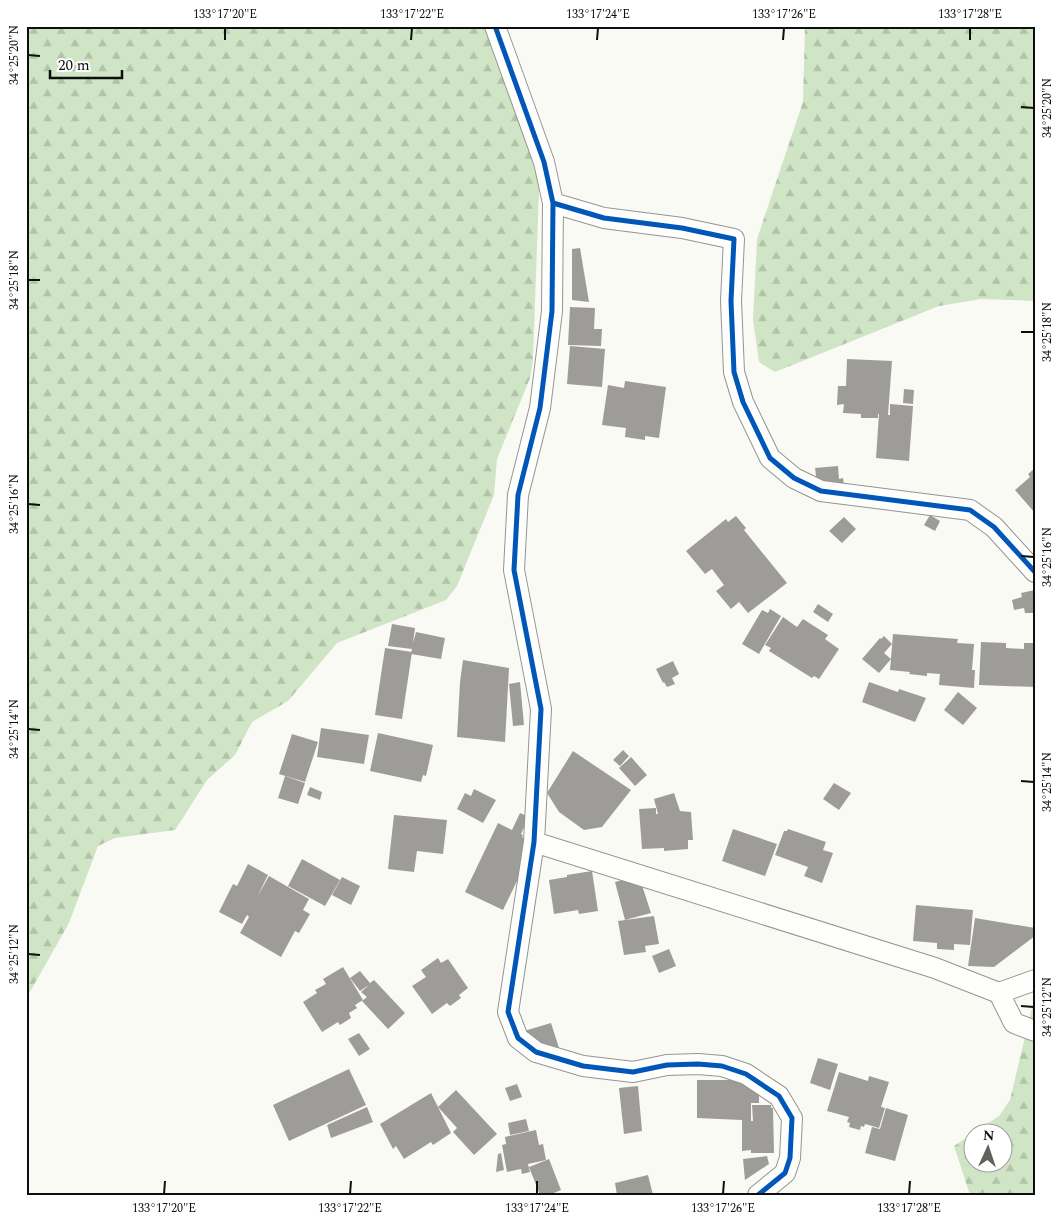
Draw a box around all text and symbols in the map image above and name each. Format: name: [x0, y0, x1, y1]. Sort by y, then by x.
text: 133°17'20"E: [193, 5, 257, 24]
text: 133°17'22"E: [380, 5, 444, 24]
text: 133°17'24"E: [566, 5, 630, 24]
text: 133°17'26"E: [752, 5, 816, 24]
text: 133°17'28"E: [938, 5, 1002, 24]
text: 34°25'20"N: [5, 25, 24, 85]
scale bar: [50, 48, 122, 80]
text: 20 m: [58, 54, 90, 77]
text: 34°25'20"N: [1038, 78, 1057, 138]
text: 34°25'18"N: [5, 250, 24, 310]
text: 34°25'18"N: [1038, 302, 1057, 362]
text: 34°25'16"N: [5, 474, 24, 534]
text: 34°25'16"N: [1038, 527, 1057, 587]
text: 34°25'14"N: [5, 699, 24, 759]
text: 34°25'14"N: [1038, 752, 1057, 812]
text: 34°25'12"N: [5, 924, 24, 984]
text: 34°25'12"N: [1038, 977, 1057, 1037]
north arrow: [964, 1124, 1014, 1174]
text: N: [982, 1125, 995, 1146]
text: 133°17'20"E: [132, 1199, 196, 1218]
text: 133°17'22"E: [318, 1199, 382, 1218]
text: 133°17'24"E: [505, 1199, 569, 1218]
text: 133°17'26"E: [691, 1199, 755, 1218]
text: 133°17'28"E: [877, 1199, 941, 1218]

